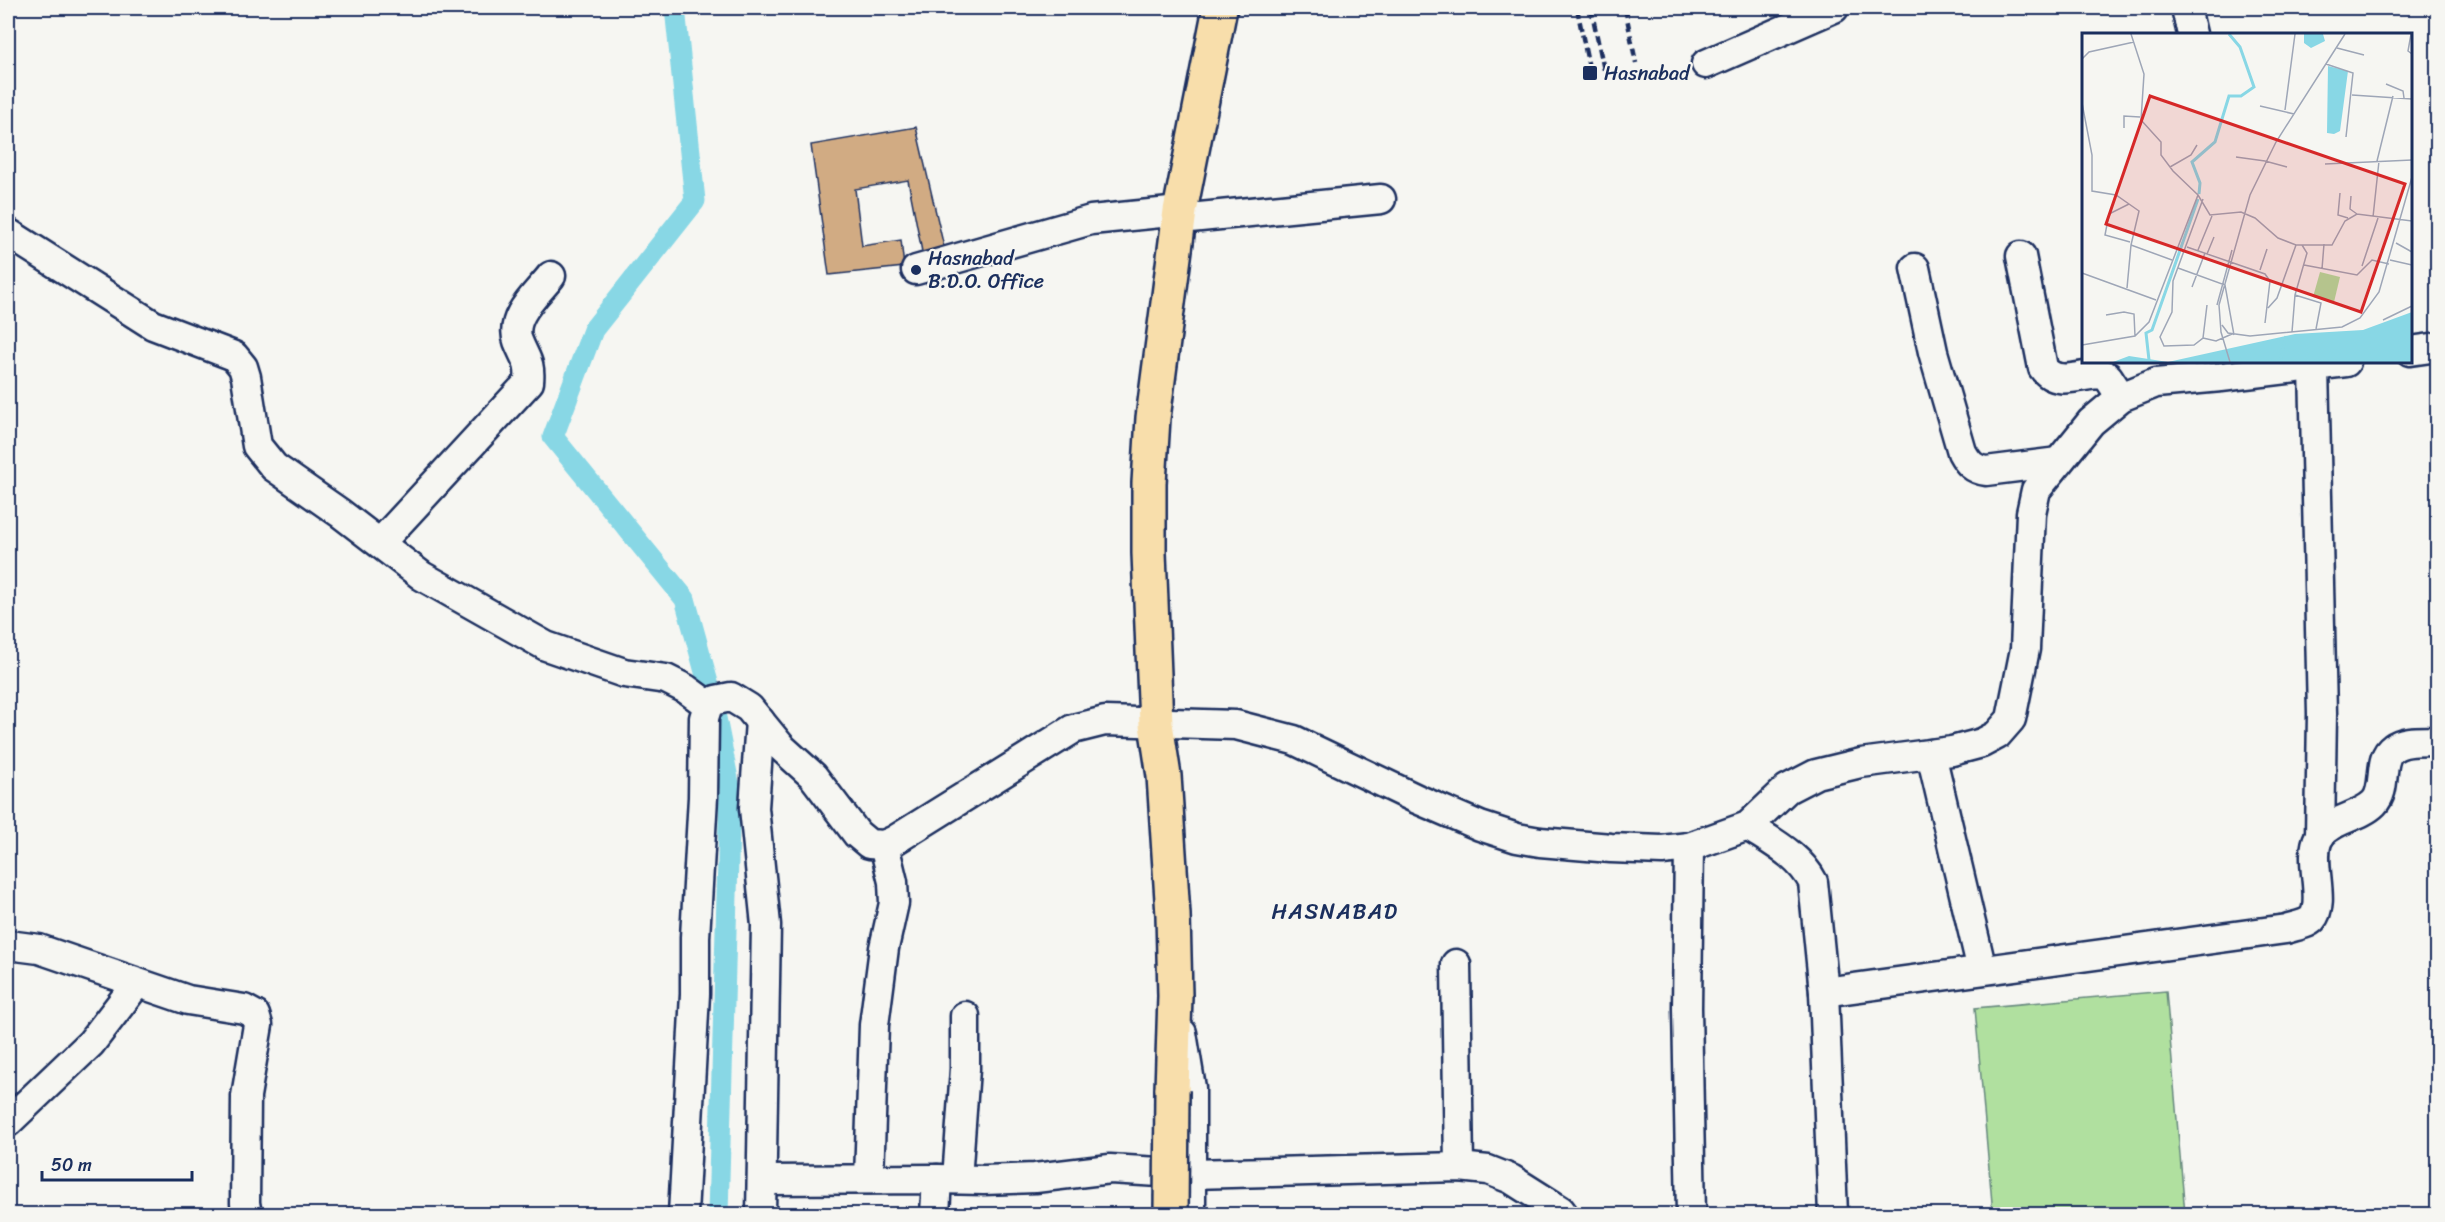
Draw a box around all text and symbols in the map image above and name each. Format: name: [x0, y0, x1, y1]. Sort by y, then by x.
inset map: [2082, 33, 2412, 363]
place label: Hasnabad: [1604, 56, 1691, 91]
marker: Hasnabad: [1581, 64, 1599, 82]
place label: Hasnabad B.D.O. Office: [928, 241, 1044, 299]
marker: Hasnabad B.D.O. Office: [909, 263, 923, 277]
district label: HASNABAD: [1272, 892, 1398, 931]
scale bar: [42, 1144, 192, 1182]
text: 50 m: [51, 1149, 92, 1181]

